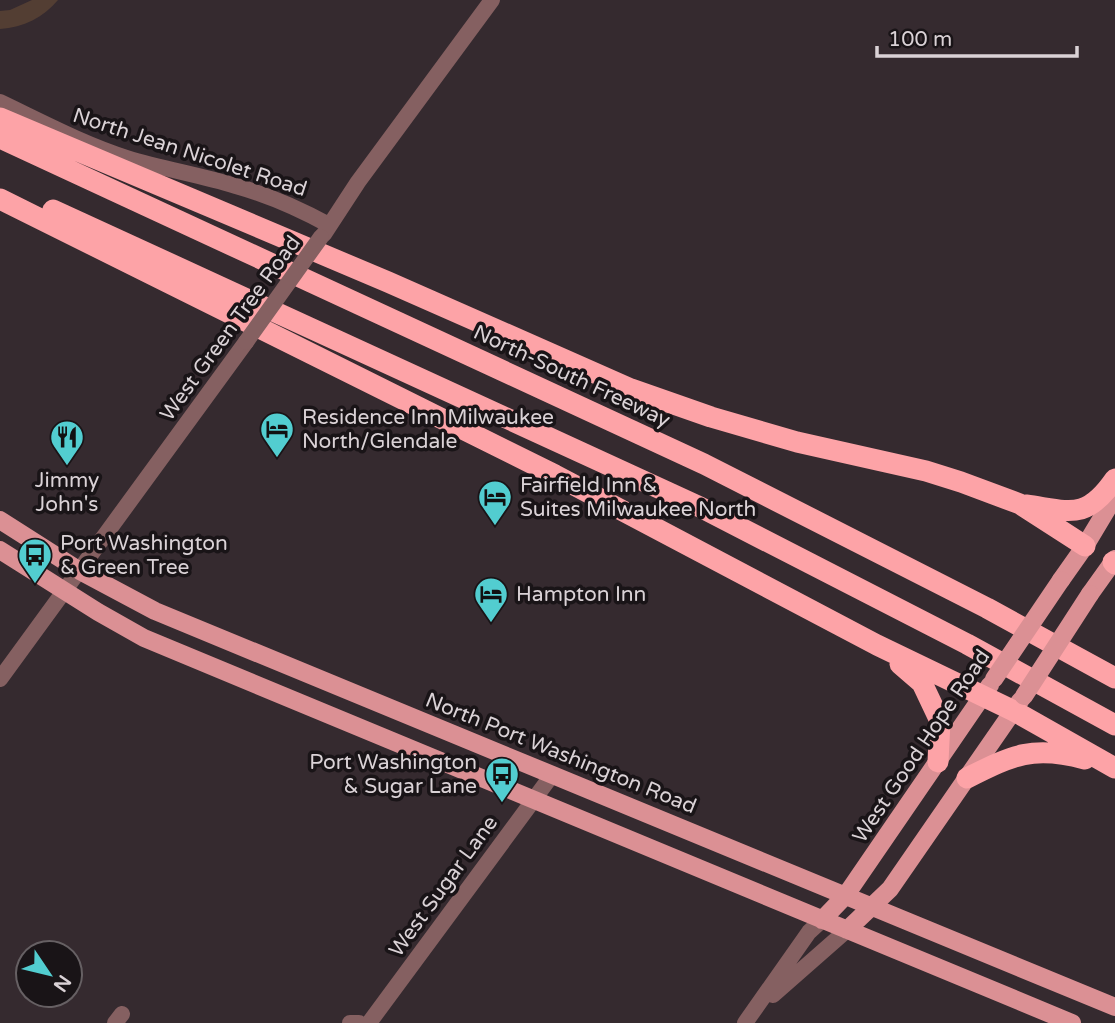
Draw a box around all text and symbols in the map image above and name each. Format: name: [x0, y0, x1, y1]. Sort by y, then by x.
scale bar: [877, 14, 1076, 58]
text: 100 m: [888, 27, 952, 52]
street label: North Jean Nicolet Road: [70, 103, 310, 202]
street label: West Green Tree Road: [155, 231, 306, 426]
street label: North-South Freeway: [469, 320, 674, 433]
place label: Residence Inn Milwaukee North/Glendale: [302, 405, 554, 454]
hotel icon: Residence Inn Milwaukee North/Glendale: [258, 410, 296, 459]
restaurant icon: Jimmy John's: [48, 418, 86, 467]
place label: Jimmy John's: [35, 468, 99, 517]
place label: Fairfield Inn & Suites Milwaukee North: [520, 473, 756, 522]
hotel icon: Fairfield Inn & Suites Milwaukee North: [476, 478, 514, 527]
place label: Port Washington & Green Tree: [60, 531, 228, 580]
bus stop icon: Port Washington & Green Tree: [16, 536, 54, 585]
hotel icon: Hampton Inn: [472, 575, 510, 624]
place label: Hampton Inn: [516, 582, 646, 607]
street label: West Good Hope Road: [847, 645, 995, 848]
street label: North Port Washington Road: [422, 688, 700, 819]
place label: Port Washington & Sugar Lane: [309, 750, 477, 799]
bus stop icon: Port Washington & Sugar Lane: [483, 755, 521, 804]
street label: West Sugar Lane: [384, 811, 503, 962]
north arrow: [14, 939, 84, 1009]
text: N: [49, 971, 75, 996]

